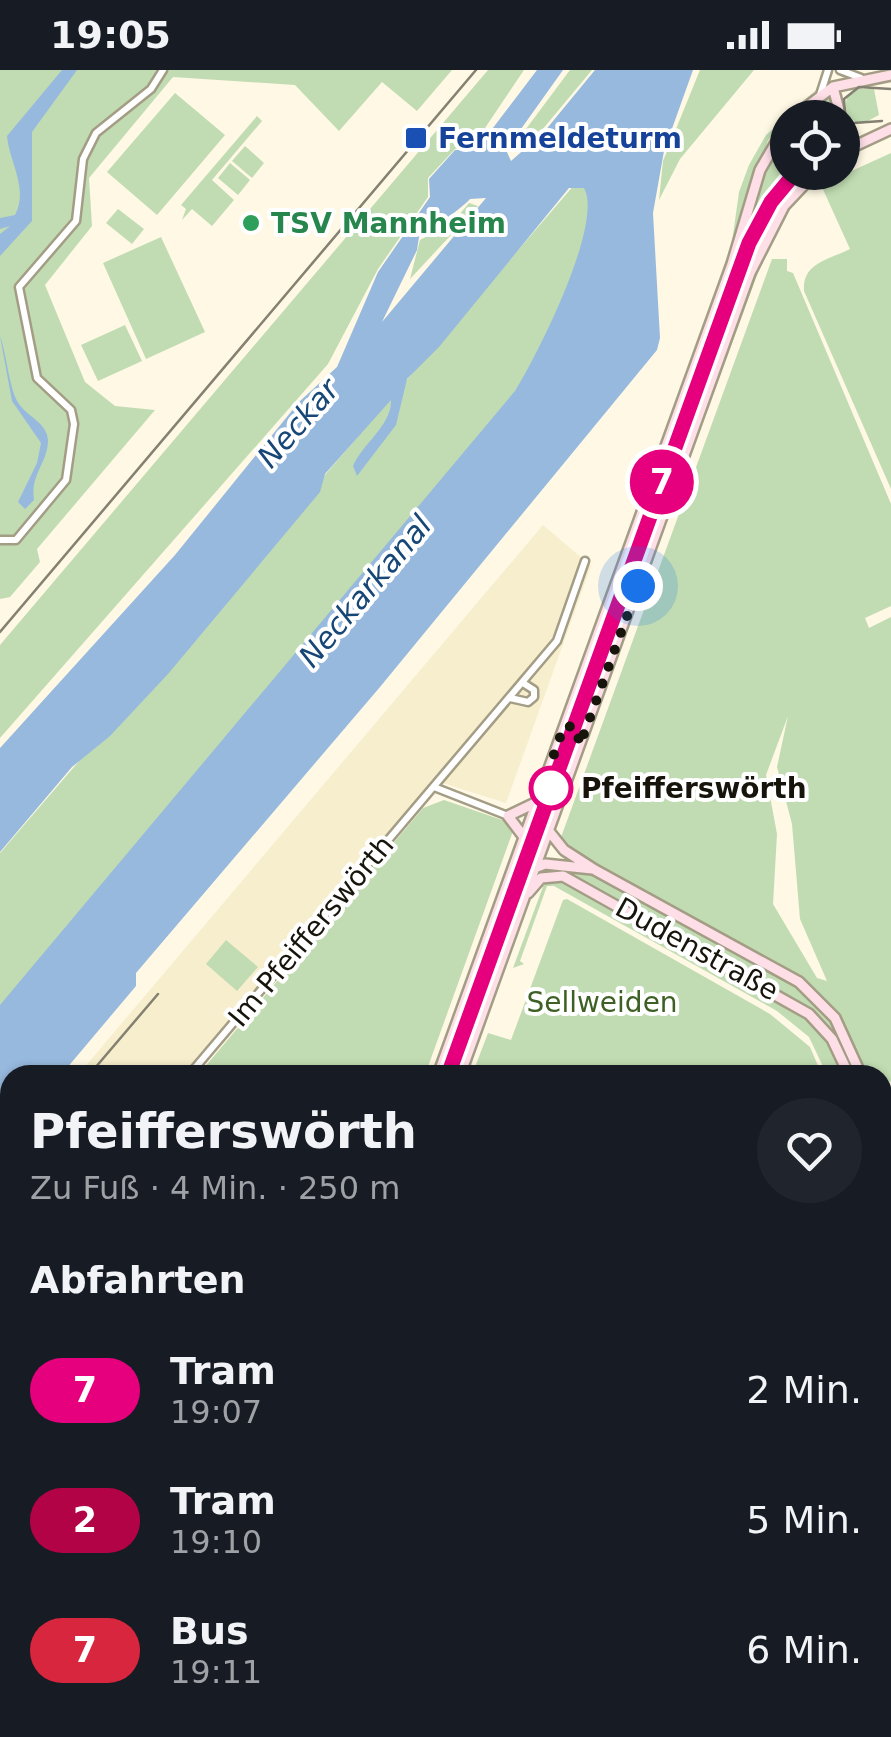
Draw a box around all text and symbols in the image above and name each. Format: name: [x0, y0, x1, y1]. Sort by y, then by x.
text: 19:05: [50, 13, 171, 57]
map controls: [770, 100, 860, 190]
button: locate: [770, 100, 860, 190]
place label: Fernmeldeturm: [438, 122, 682, 155]
marker: Fernmeldeturm: [403, 125, 429, 151]
place label: TSV Mannheim: [271, 207, 506, 240]
marker: TSV Mannheim: [240, 212, 262, 234]
water label: Neckar: [250, 370, 347, 474]
line badge: 7: [630, 450, 694, 514]
text: 7: [650, 462, 674, 502]
water label: Neckarkanal: [291, 508, 439, 674]
your location: [613, 561, 663, 611]
marker: Pfeifferswörth: [530, 767, 572, 809]
place label: Pfeifferswörth: [581, 772, 807, 805]
street label: Im Pfeifferswörth: [222, 829, 400, 1033]
street label: Dudenstraße: [610, 891, 784, 1007]
park label: Sellweiden: [526, 986, 678, 1019]
button: heart: [757, 1098, 862, 1203]
text: Pfeifferswörth: [30, 1103, 417, 1159]
text: Zu Fuß · 4 Min. · 250 m: [30, 1169, 400, 1207]
text: Abfahrten: [30, 1258, 246, 1302]
text: Tram: [170, 1349, 276, 1393]
text: 2 Min.: [746, 1368, 862, 1412]
text: 7: [73, 1370, 97, 1410]
text: 19:07: [170, 1393, 262, 1431]
text: Tram: [170, 1479, 276, 1523]
text: 5 Min.: [746, 1498, 862, 1542]
text: 2: [73, 1500, 97, 1540]
text: 19:10: [170, 1523, 262, 1561]
text: Bus: [170, 1609, 249, 1653]
text: 6 Min.: [746, 1628, 862, 1672]
text: 7: [73, 1630, 97, 1670]
text: 19:11: [170, 1653, 262, 1691]

